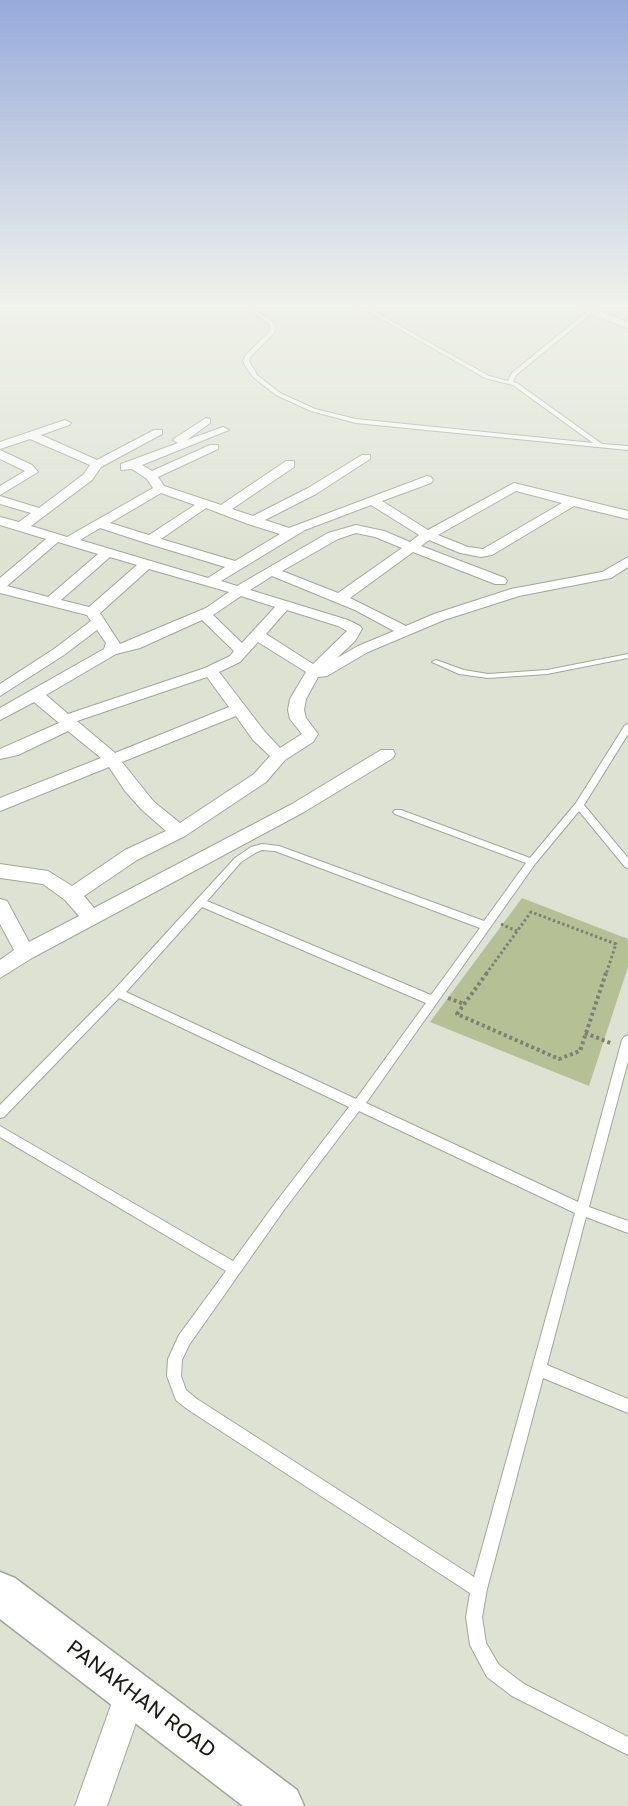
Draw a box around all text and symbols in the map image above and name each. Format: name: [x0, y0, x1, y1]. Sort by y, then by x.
street label: PANAKHAN ROAD: [62, 1635, 220, 1763]

